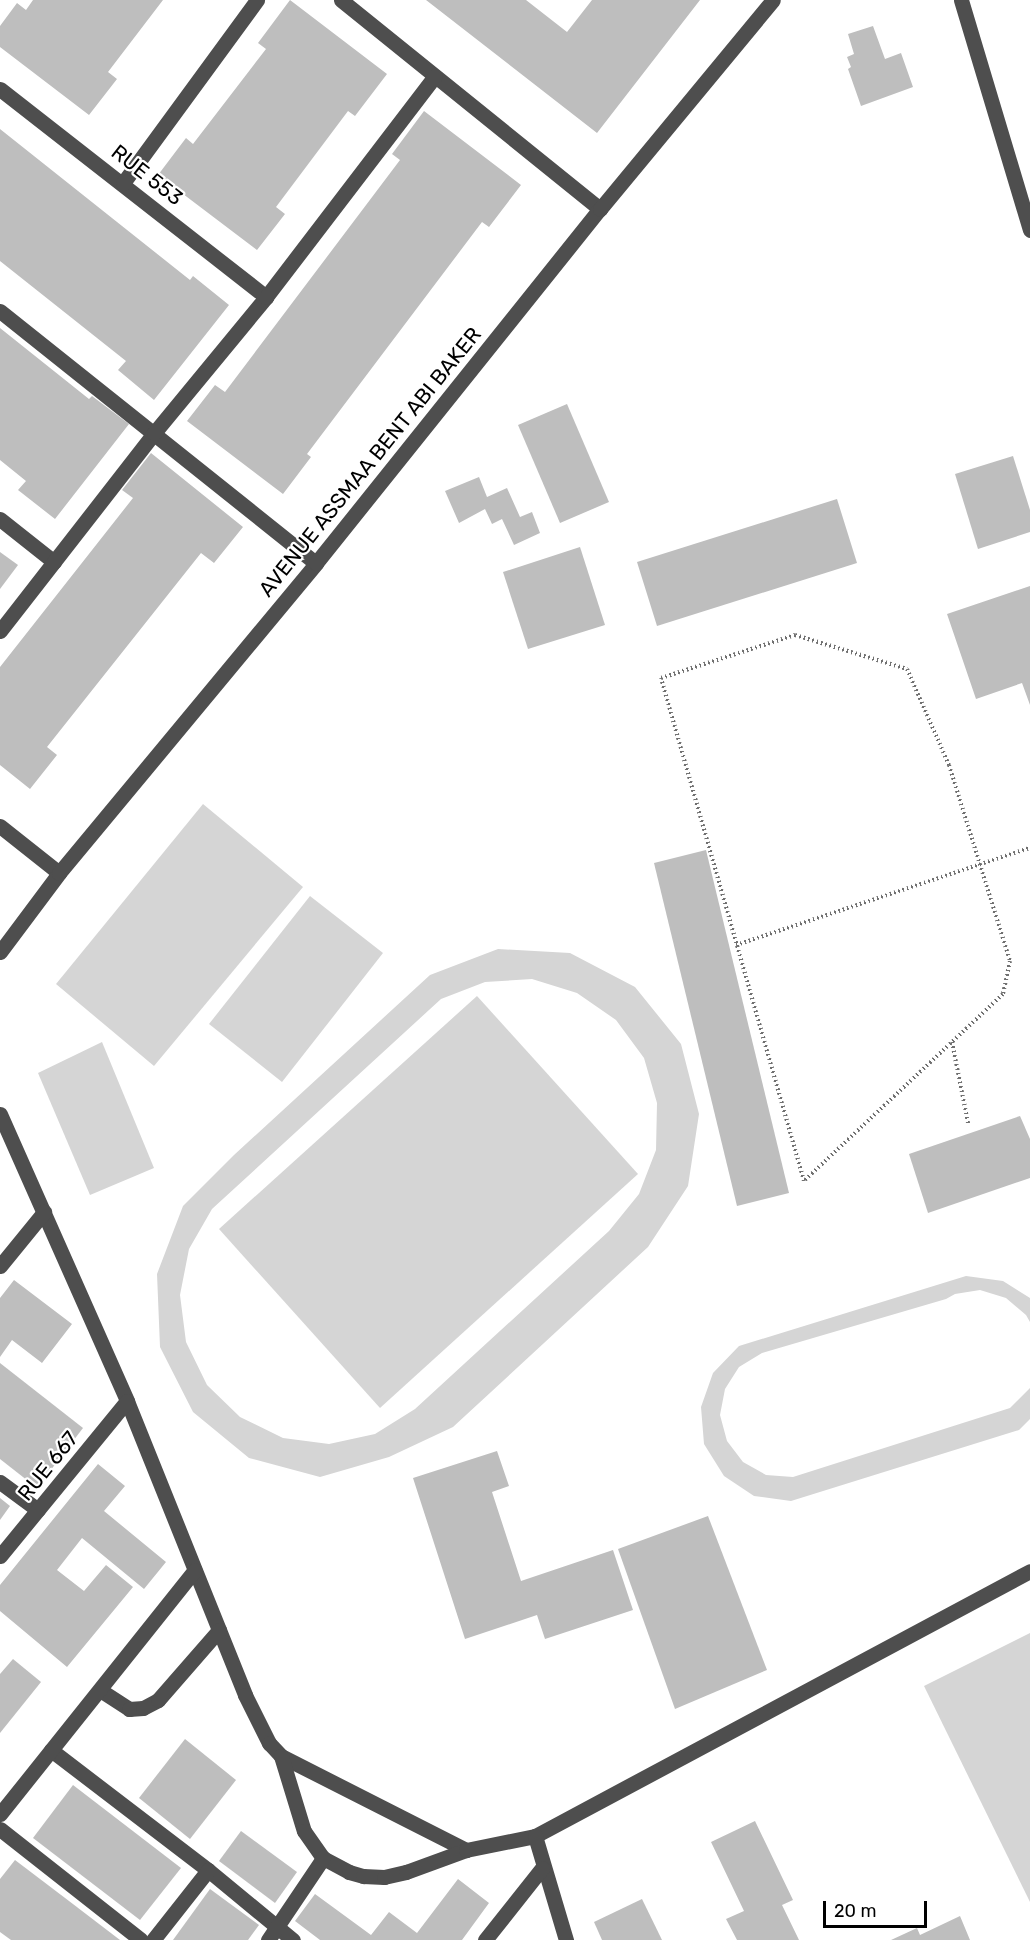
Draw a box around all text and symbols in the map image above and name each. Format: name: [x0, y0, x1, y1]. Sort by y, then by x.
street label: RUE 553: [106, 139, 188, 211]
street label: AVENUE ASSMAA BENT ABI BAKER: [253, 321, 487, 603]
street label: RUE 667: [12, 1426, 84, 1506]
scale bar: [826, 1889, 930, 1927]
text: 20 m: [834, 1900, 876, 1922]

